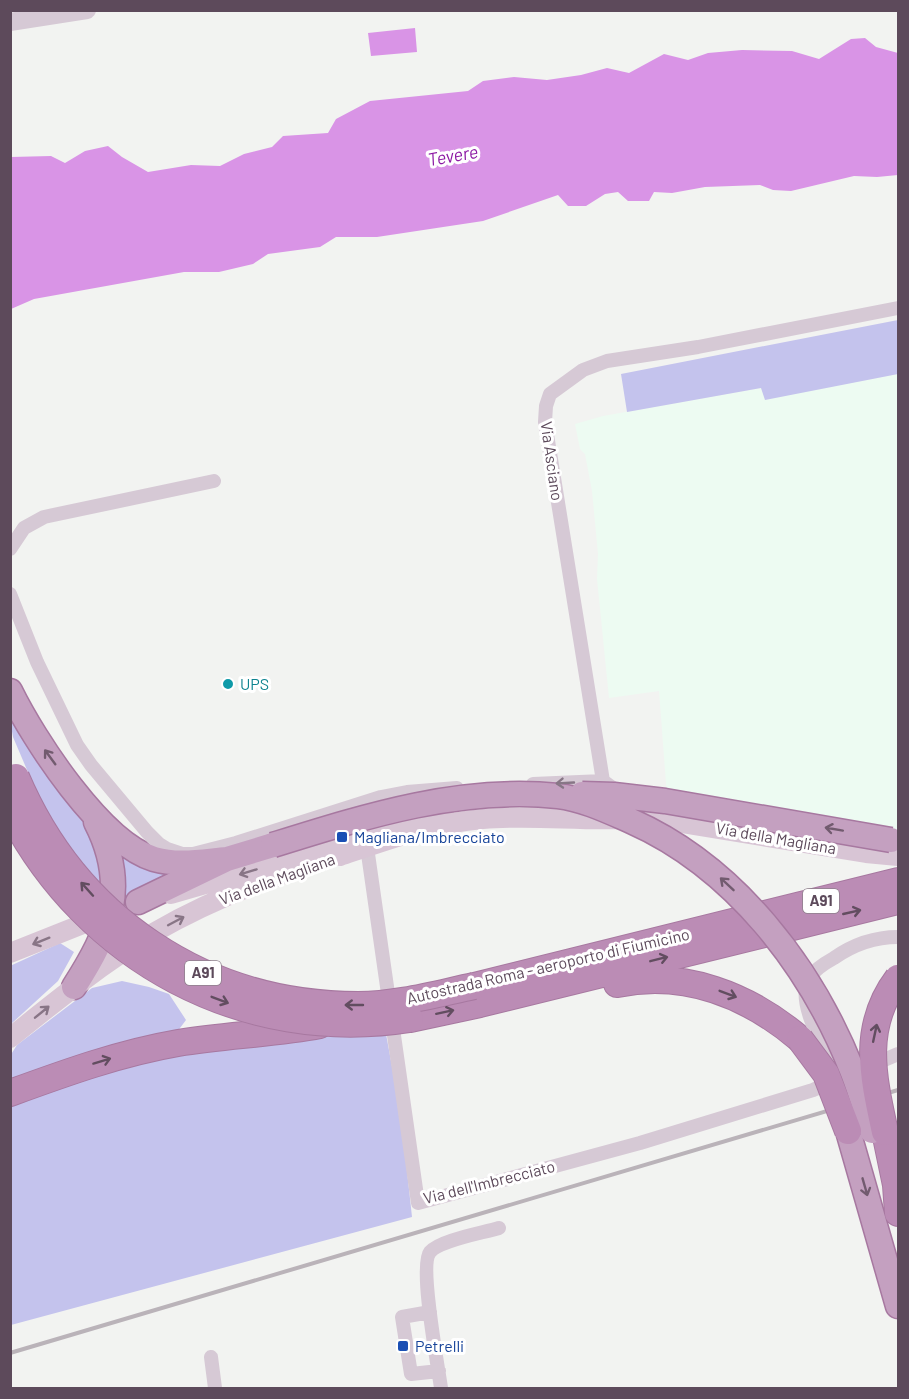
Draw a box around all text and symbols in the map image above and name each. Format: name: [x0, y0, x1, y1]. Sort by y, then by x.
water label: Tevere: [426, 140, 480, 170]
street label: Via Asciano: [538, 420, 567, 502]
place label: UPS: [240, 674, 269, 693]
marker: UPS: [221, 677, 235, 691]
one-way arrow: [44, 749, 56, 765]
one-way arrow: [555, 777, 575, 788]
street label: Via della Magliana: [714, 818, 838, 857]
one-way arrow: [824, 823, 844, 834]
place label: Magliana/Imbrecciato: [354, 827, 505, 846]
marker: Magliana/Imbrecciato: [335, 830, 349, 844]
street label: Via della Magliana: [216, 849, 337, 908]
one-way arrow: [239, 867, 258, 878]
one-way arrow: [720, 878, 735, 892]
one-way arrow: [80, 882, 94, 897]
road number: A91: [803, 889, 839, 913]
one-way arrow: [842, 906, 861, 917]
one-way arrow: [166, 915, 184, 926]
street label: Autostrada Roma - aeroporto di Fiumicino: [405, 924, 691, 1007]
one-way arrow: [32, 936, 51, 947]
one-way arrow: [649, 952, 668, 964]
road number: A91: [185, 961, 221, 985]
one-way arrow: [718, 989, 737, 1000]
one-way arrow: [211, 995, 229, 1006]
one-way arrow: [345, 999, 365, 1011]
one-way arrow: [34, 1006, 50, 1019]
one-way arrow: [435, 1006, 454, 1017]
one-way arrow: [870, 1024, 881, 1043]
one-way arrow: [92, 1055, 111, 1066]
street label: Via dell'Imbrecciato: [421, 1156, 557, 1207]
one-way arrow: [860, 1177, 871, 1196]
place label: Petrelli: [415, 1336, 464, 1355]
marker: Petrelli: [396, 1339, 410, 1353]

